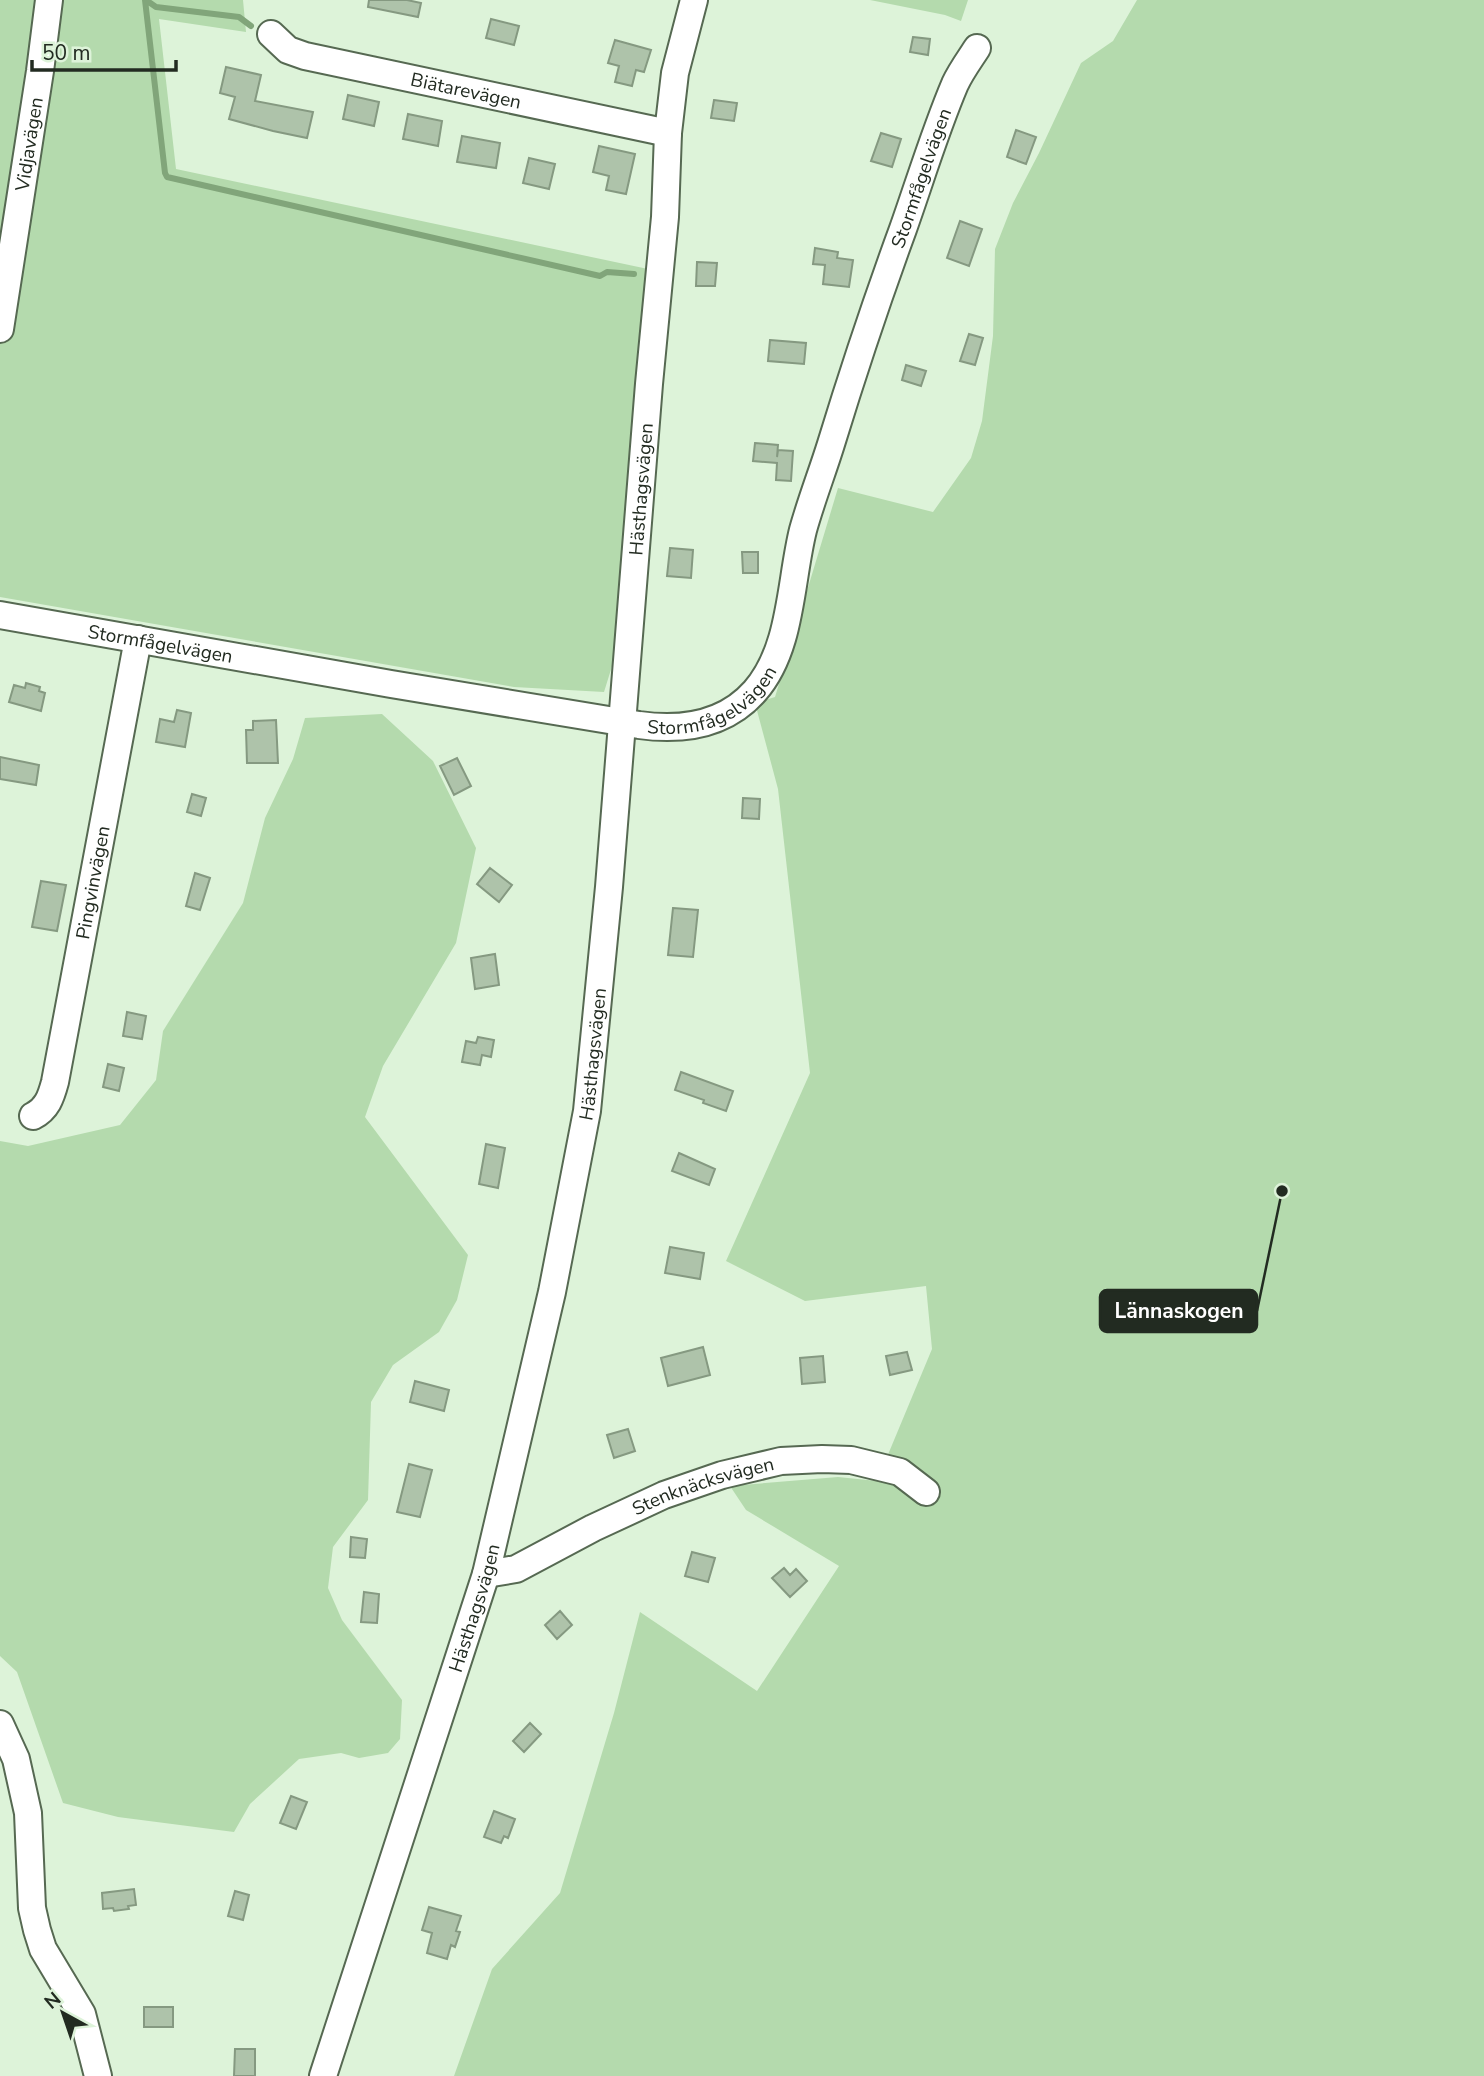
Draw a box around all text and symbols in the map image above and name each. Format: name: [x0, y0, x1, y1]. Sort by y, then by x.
scale bar: [32, 28, 175, 72]
text: 50 m: [42, 39, 91, 67]
street label: Biätarevägen: [408, 67, 524, 116]
street label: Vidjavägen: [9, 96, 50, 194]
street label: Stormfågelvägen: [885, 104, 958, 252]
street label: Hästhagsvägen: [623, 422, 660, 556]
street label: Stormfågelvägen: [86, 619, 235, 670]
street label: Stormfågelvägen: [646, 661, 783, 741]
street label: Pingvinvägen: [70, 824, 117, 942]
street label: Hästhagsvägen: [573, 987, 613, 1123]
callout: Lännaskogen: [1100, 1290, 1257, 1332]
text: Lännaskogen: [1114, 1297, 1244, 1325]
street label: Stenknäcksvägen: [628, 1451, 777, 1522]
street label: Hästhagsvägen: [443, 1541, 507, 1676]
north arrow: [28, 1978, 98, 2048]
text: N: [39, 1986, 67, 2015]

